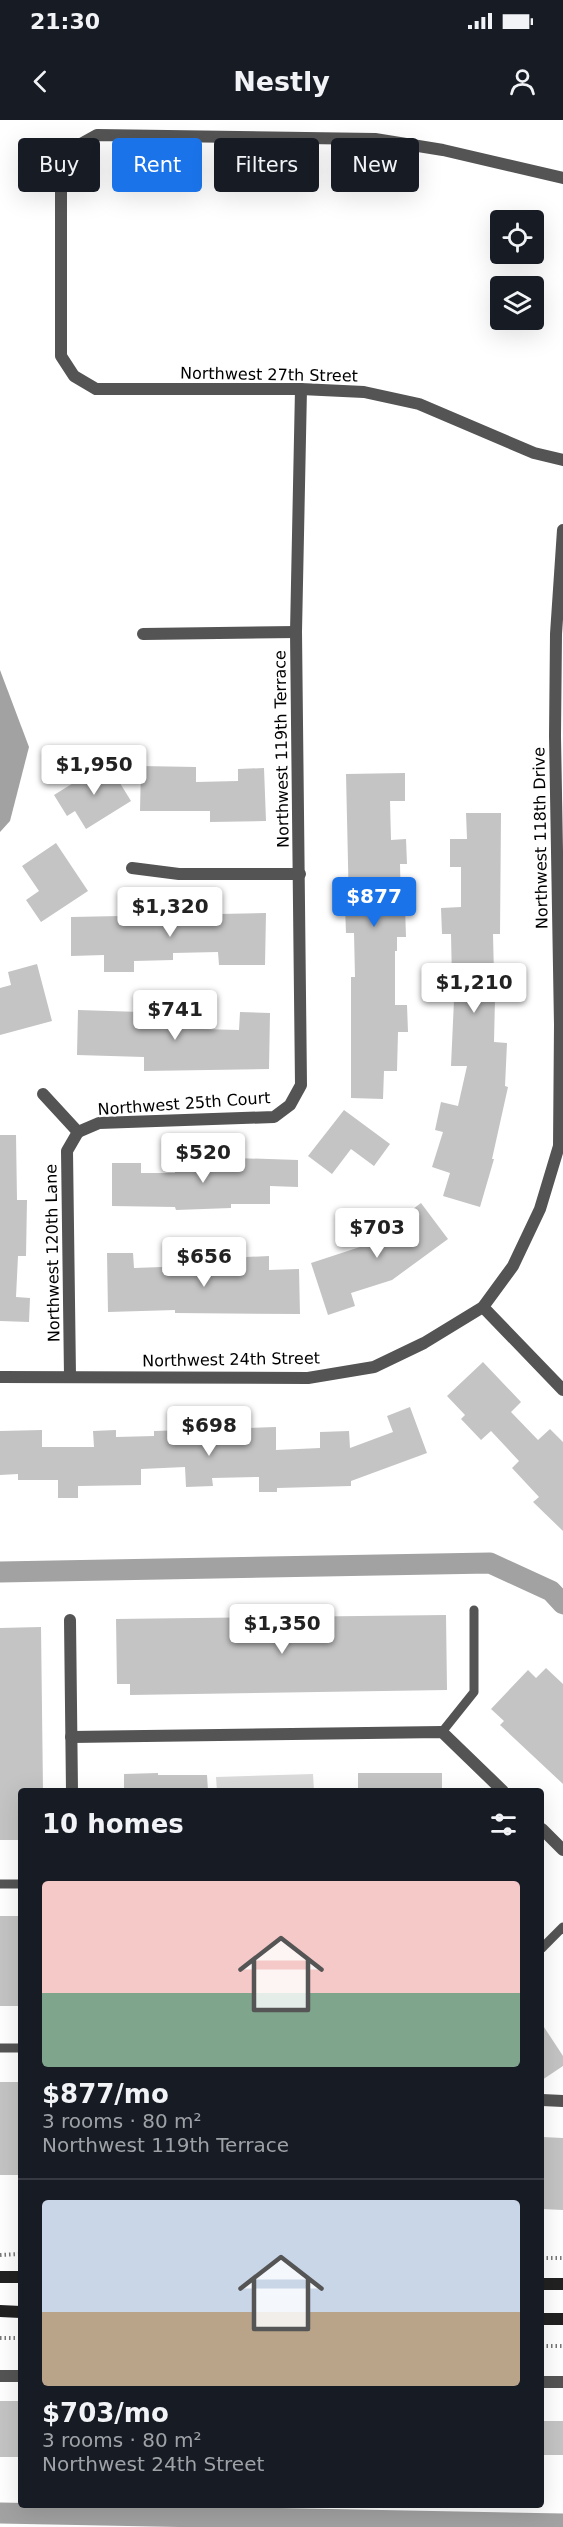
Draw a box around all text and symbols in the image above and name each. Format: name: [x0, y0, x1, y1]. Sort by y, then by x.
text: 21:30: [30, 9, 100, 34]
icon: back: [24, 65, 57, 98]
icon: person: [506, 65, 539, 98]
text: Nestly: [233, 66, 330, 97]
chip: Buy: [18, 138, 100, 192]
chip: Rent: [112, 138, 202, 192]
chip: Filters: [214, 138, 319, 192]
chip: New: [331, 138, 419, 192]
map controls: [490, 210, 544, 330]
button: locate: [490, 210, 544, 264]
button: layers: [490, 276, 544, 330]
street label: Northwest 27th Street: [180, 363, 358, 386]
street label: Northwest 119th Terrace: [270, 650, 293, 848]
pin: $1,950: [45, 745, 143, 796]
street label: Northwest 118th Drive: [529, 747, 552, 929]
text: $1,950: [55, 752, 133, 776]
pin: $877: [338, 877, 410, 928]
text: $877: [346, 884, 402, 908]
pin: $1,320: [121, 887, 219, 938]
text: $1,320: [131, 894, 209, 918]
pin: $1,210: [425, 963, 523, 1014]
text: $1,210: [435, 970, 513, 994]
pin: $741: [139, 990, 211, 1041]
text: $741: [147, 997, 203, 1021]
street label: Northwest 25th Court: [97, 1088, 271, 1119]
pin: $520: [167, 1133, 239, 1184]
text: $520: [175, 1140, 231, 1164]
street label: Northwest 120th Lane: [41, 1164, 64, 1342]
pin: $703: [341, 1208, 413, 1259]
text: $703: [349, 1215, 405, 1239]
pin: $656: [168, 1237, 240, 1288]
text: $656: [176, 1244, 232, 1268]
street label: Northwest 24th Street: [142, 1348, 320, 1371]
pin: $698: [173, 1406, 245, 1457]
text: $698: [181, 1413, 237, 1437]
pin: $1,350: [233, 1604, 331, 1655]
text: $1,350: [243, 1611, 321, 1635]
icon: filters: [487, 1808, 520, 1841]
text: 10 homes: [42, 1809, 184, 1839]
icon: home: [227, 1920, 335, 2028]
text: $877/mo: [42, 2079, 169, 2109]
text: 3 rooms · 80 m²: [42, 2109, 202, 2133]
text: Northwest 119th Terrace: [42, 2133, 289, 2157]
icon: home: [227, 2239, 335, 2347]
text: $703/mo: [42, 2398, 169, 2428]
text: 3 rooms · 80 m²: [42, 2428, 202, 2452]
text: Northwest 24th Street: [42, 2452, 264, 2476]

